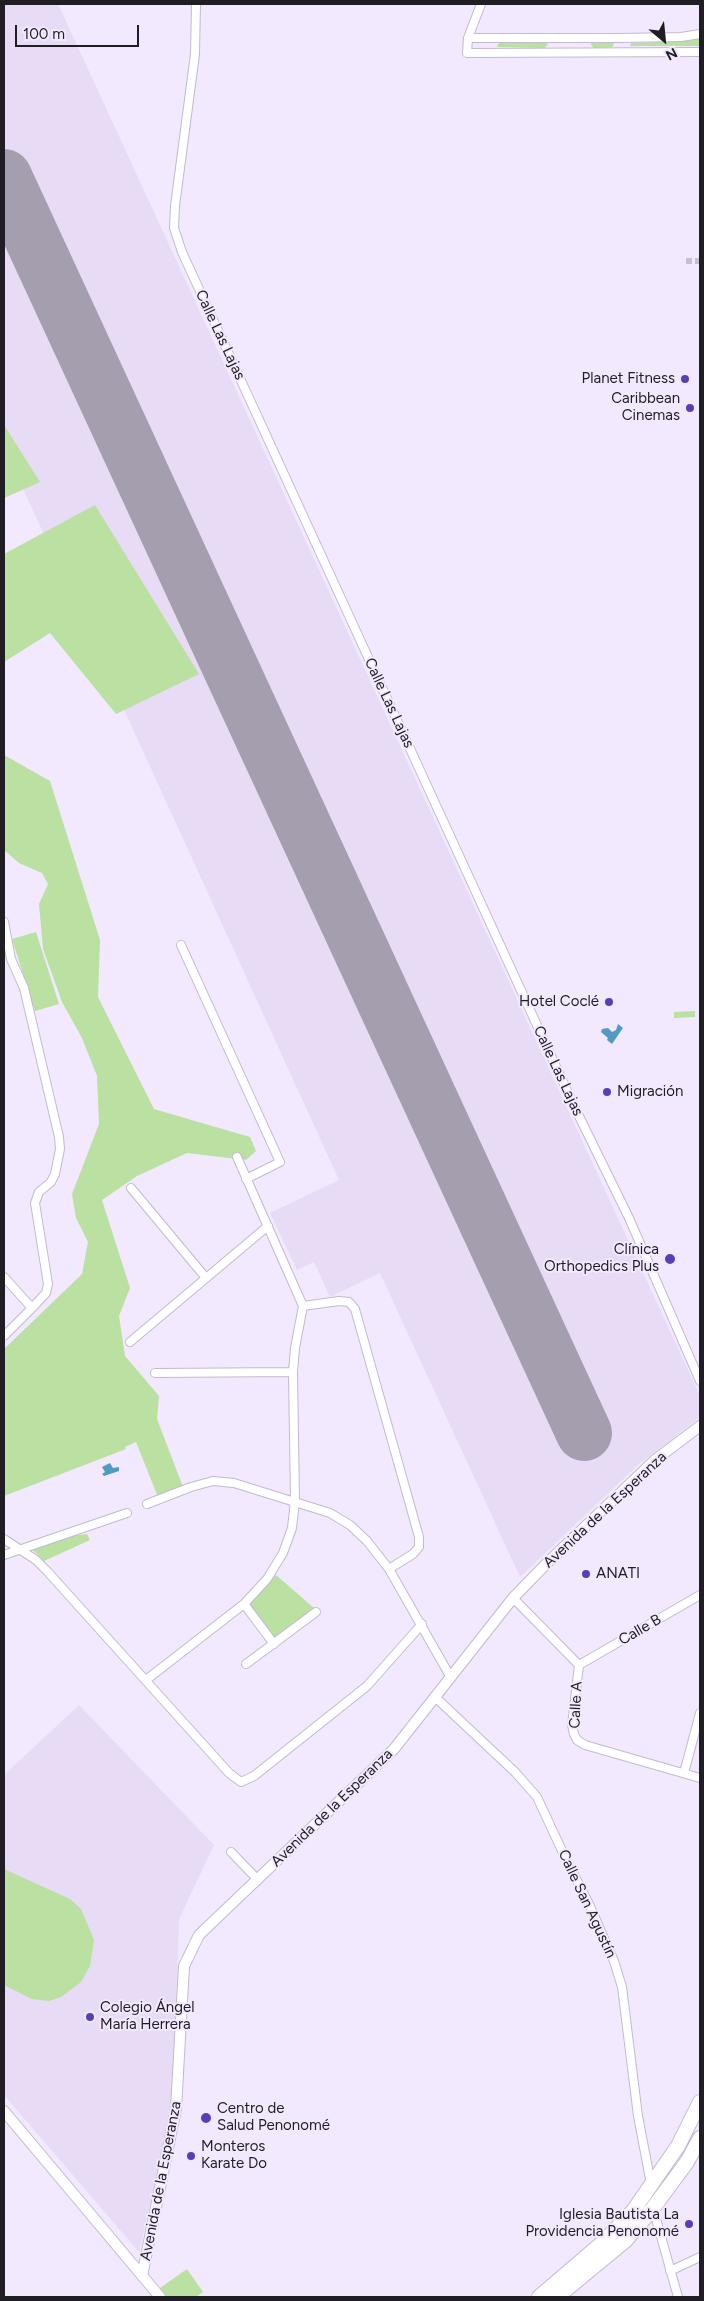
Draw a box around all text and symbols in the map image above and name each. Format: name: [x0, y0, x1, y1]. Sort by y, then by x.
scale bar: [18, 15, 141, 47]
north arrow: [639, 15, 689, 65]
text: 100 m: [23, 25, 65, 43]
text: N: [663, 44, 680, 64]
street label: Calle Las Lajas: [191, 287, 249, 383]
place label: Planet Fitness: [582, 370, 675, 388]
marker: Planet Fitness: [679, 373, 691, 385]
place label: Caribbean Cinemas: [611, 390, 680, 425]
marker: Caribbean Cinemas: [684, 402, 696, 414]
street label: Calle Las Lajas: [360, 655, 418, 751]
place label: Hotel Coclé: [519, 993, 599, 1011]
marker: Hotel Coclé: [603, 996, 615, 1008]
street label: Calle Las Lajas: [529, 1023, 587, 1119]
place label: Migración: [617, 1083, 683, 1101]
marker: Migración: [601, 1086, 613, 1098]
place label: Clínica Orthopedics Plus: [544, 1241, 659, 1276]
marker: Clínica Orthopedics Plus: [663, 1252, 677, 1266]
street label: Avenida de la Esperanza: [540, 1448, 670, 1572]
place label: ANATI: [596, 1565, 640, 1583]
marker: ANATI: [580, 1568, 592, 1580]
street label: Calle B: [616, 1611, 664, 1649]
street label: Calle A: [566, 1681, 586, 1729]
street label: Avenida de la Esperanza: [267, 1745, 397, 1871]
street label: Calle San Agustín: [554, 1847, 620, 1961]
place label: Colegio Ángel María Herrera: [100, 1999, 195, 2034]
marker: Colegio Ángel María Herrera: [84, 2011, 96, 2023]
street label: Avenida de la Esperanza: [137, 2100, 185, 2262]
place label: Centro de Salud Penonomé: [217, 2100, 330, 2135]
marker: Centro de Salud Penonomé: [199, 2111, 213, 2125]
place label: Monteros Karate Do: [201, 2138, 267, 2173]
marker: Monteros Karate Do: [185, 2150, 197, 2162]
place label: Iglesia Bautista La Providencia Penonomé: [525, 2206, 679, 2241]
marker: Iglesia Bautista La Providencia Penonomé: [683, 2218, 695, 2230]

